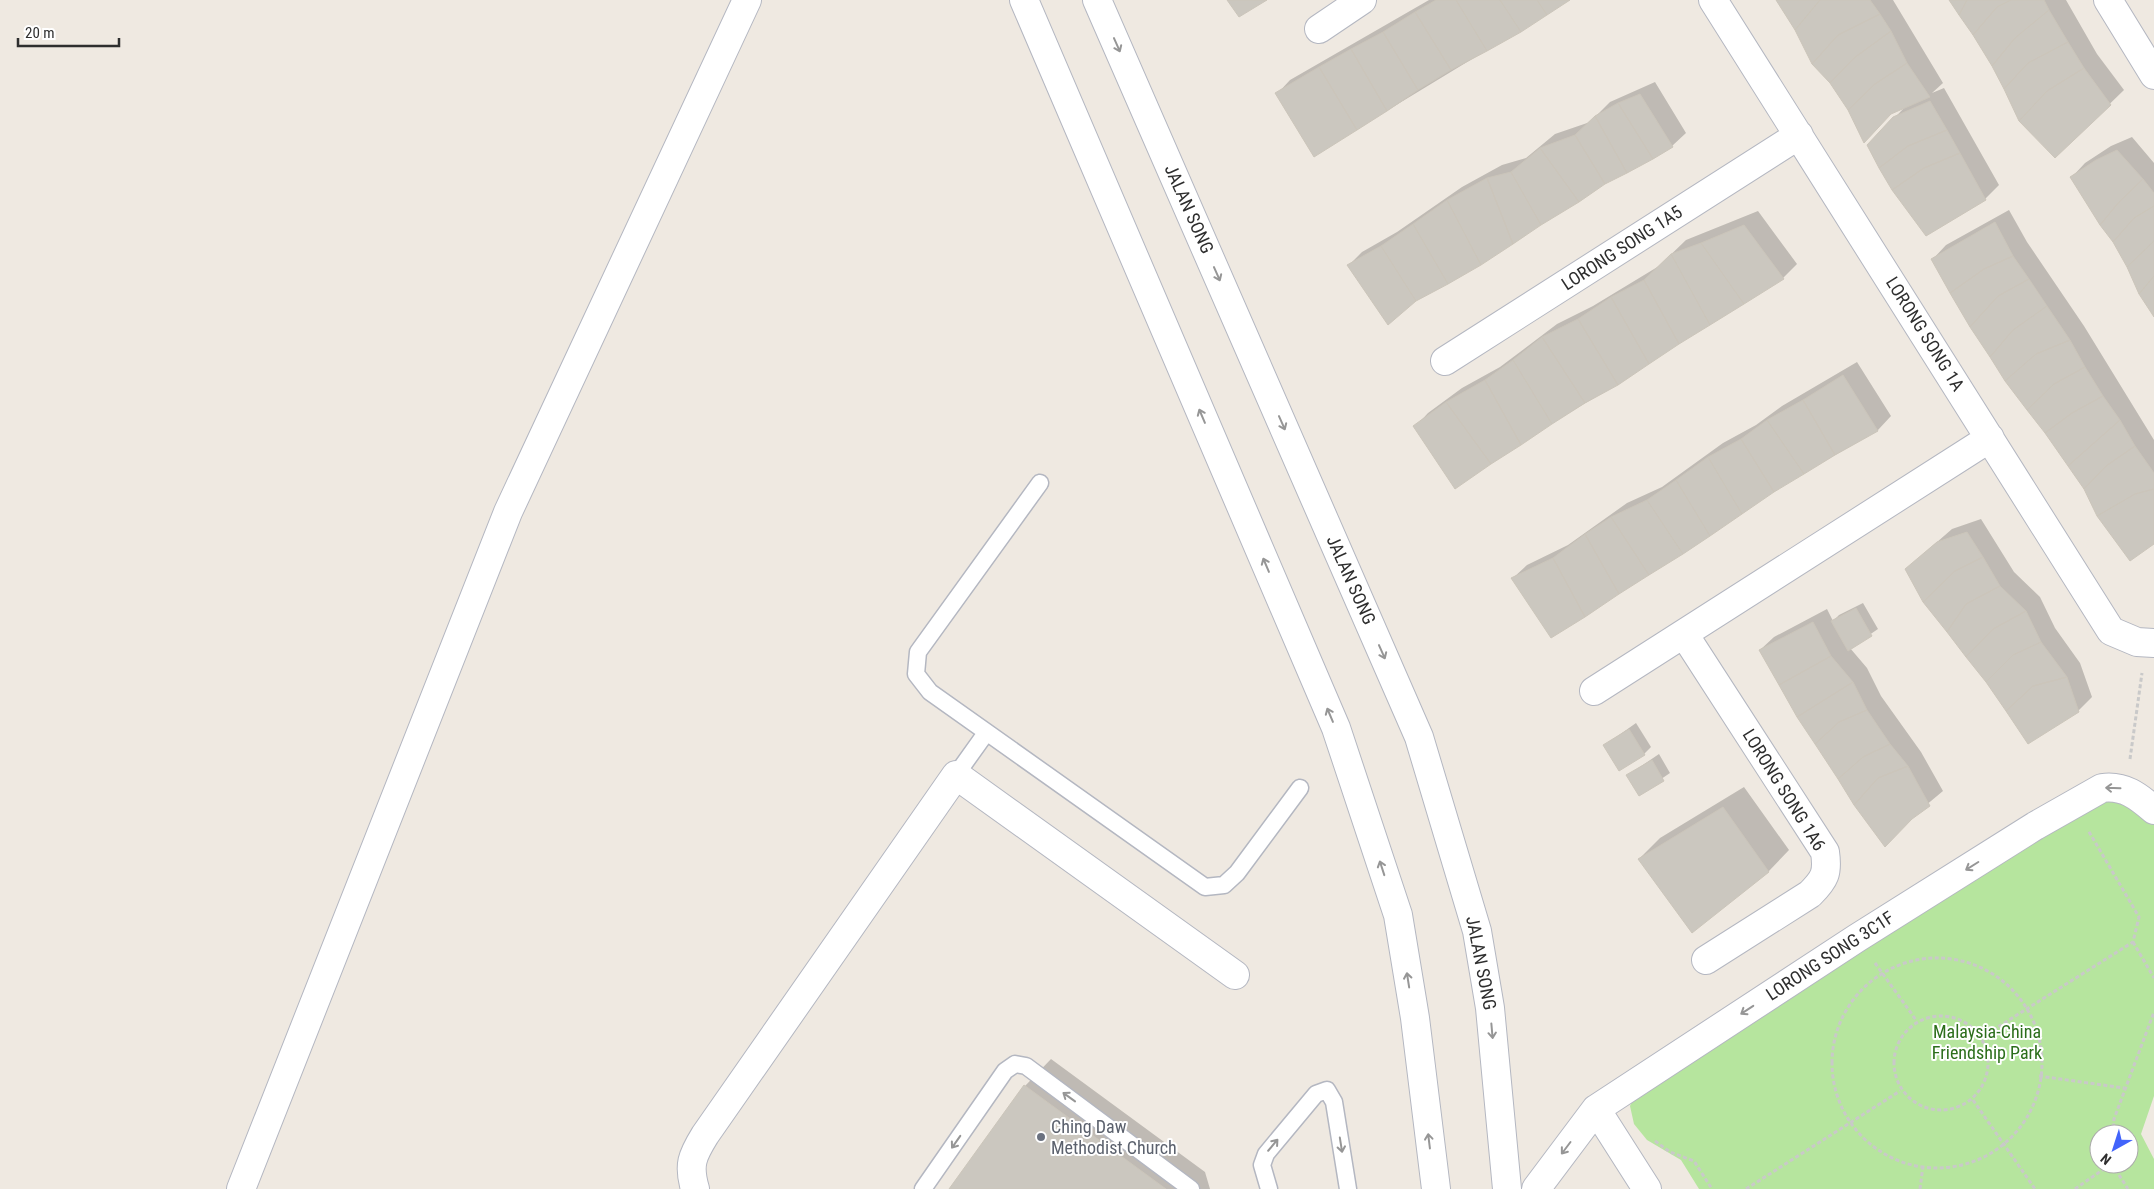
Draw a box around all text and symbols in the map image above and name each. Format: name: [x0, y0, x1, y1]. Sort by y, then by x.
scale bar: [18, 15, 119, 47]
text: 20 m: [25, 24, 55, 42]
one-way arrow: [1112, 37, 1122, 52]
street label: JALAN SONG: [1160, 161, 1218, 257]
street label: LORONG SONG 1A5: [1558, 201, 1686, 294]
one-way arrow: [1212, 266, 1222, 281]
street label: LORONG SONG 1A: [1882, 273, 1969, 395]
one-way arrow: [1196, 409, 1206, 424]
one-way arrow: [1277, 415, 1287, 430]
street label: JALAN SONG: [1322, 532, 1380, 628]
one-way arrow: [1260, 558, 1270, 573]
one-way arrow: [1377, 644, 1387, 659]
one-way arrow: [1325, 708, 1334, 723]
street label: LORONG SONG 1A6: [1739, 725, 1830, 854]
one-way arrow: [2105, 783, 2121, 793]
one-way arrow: [1377, 861, 1387, 877]
one-way arrow: [1965, 861, 1979, 871]
street label: LORONG SONG 3C1F: [1762, 906, 1898, 1005]
street label: JALAN SONG: [1462, 914, 1501, 1012]
one-way arrow: [1403, 972, 1413, 988]
one-way arrow: [1740, 1005, 1754, 1015]
park label: Malaysia-China Friendship Park: [1932, 1021, 2042, 1063]
one-way arrow: [1488, 1022, 1497, 1038]
one-way arrow: [1062, 1092, 1076, 1102]
place label: Ching Daw Methodist Church: [1051, 1116, 1177, 1158]
north arrow: [2089, 1124, 2139, 1174]
marker: Ching Daw Methodist Church: [1035, 1131, 1047, 1143]
one-way arrow: [1424, 1133, 1434, 1149]
one-way arrow: [951, 1135, 961, 1149]
one-way arrow: [1337, 1137, 1347, 1153]
one-way arrow: [1268, 1139, 1279, 1152]
one-way arrow: [1561, 1141, 1572, 1154]
text: N: [2097, 1150, 2114, 1168]

